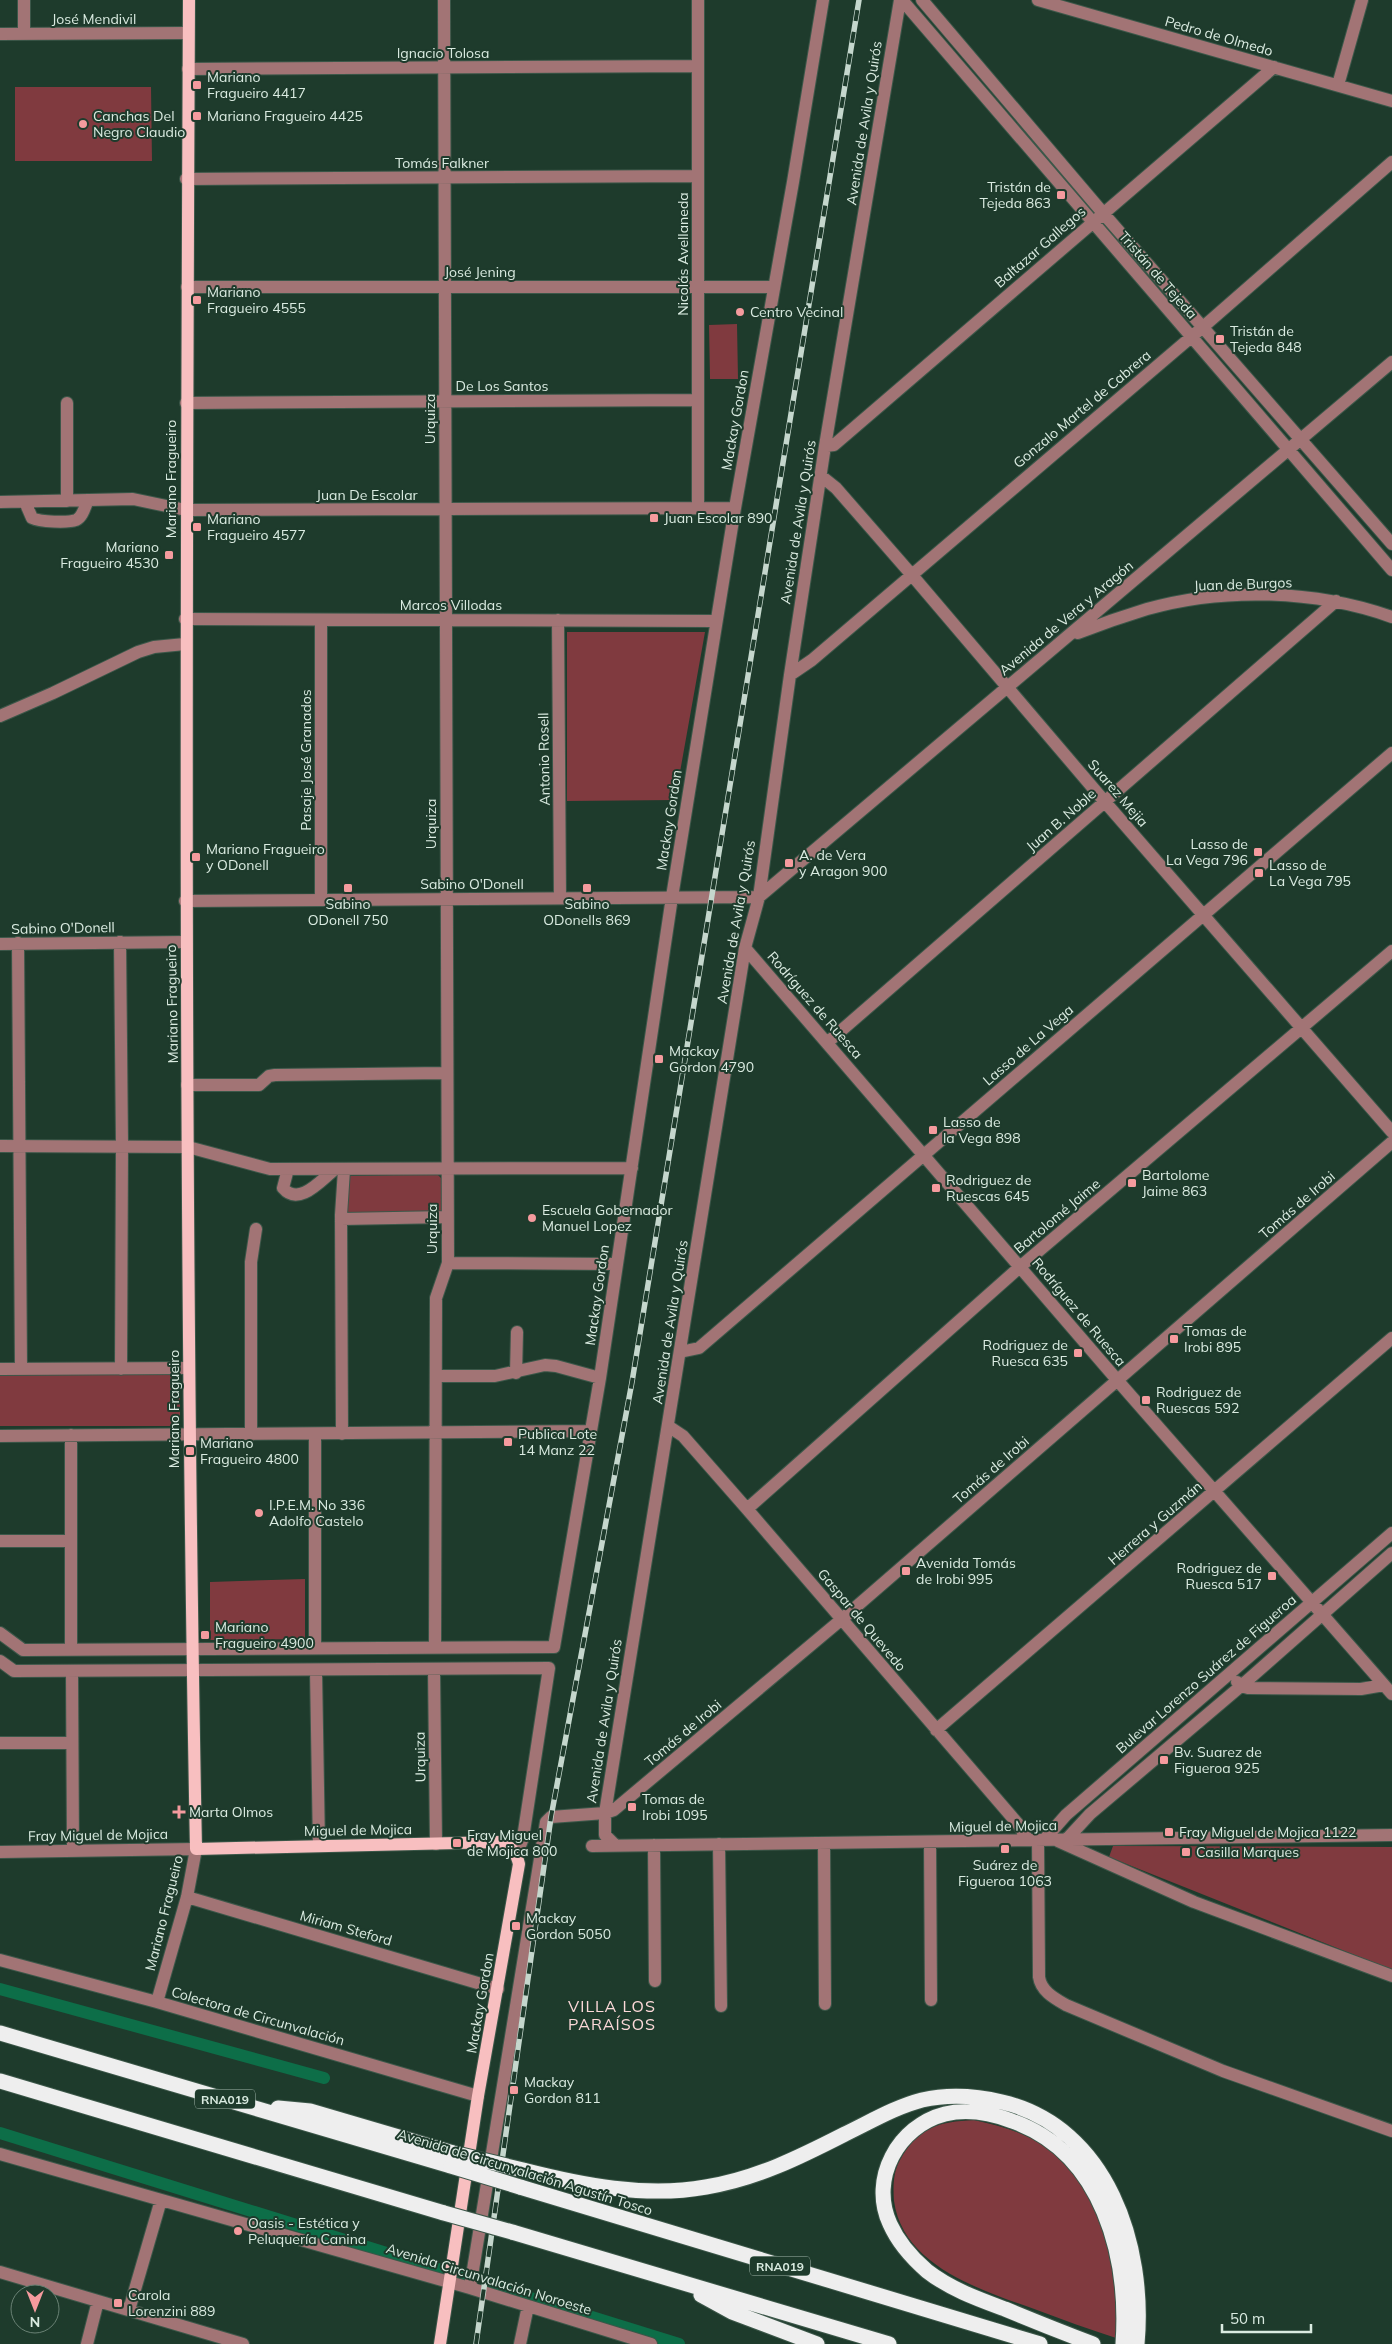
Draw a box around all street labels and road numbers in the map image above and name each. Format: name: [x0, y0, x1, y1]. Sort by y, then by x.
street label: José Mendivil: [52, 10, 136, 28]
street label: Pedro de Olmedo: [1163, 12, 1275, 60]
street label: Avenida de Avila y Quirós: [842, 40, 886, 206]
street label: Ignacio Tolosa: [397, 44, 489, 62]
street label: Tomás Falkner: [395, 154, 490, 172]
street label: Nicolás Avellaneda: [674, 192, 692, 316]
street label: Baltazar Gallegos: [991, 202, 1089, 292]
street label: Tristán de Tejeda: [1115, 227, 1201, 323]
street label: José Jening: [444, 263, 516, 281]
street label: Gonzalo Martel de Cabrera: [1010, 346, 1154, 472]
street label: Mackay Gordon: [717, 368, 753, 472]
street label: De Los Santos: [456, 377, 549, 395]
street label: Urquiza: [421, 394, 439, 444]
street label: Mariano Fragueiro: [162, 420, 180, 538]
street label: Avenida de Avila y Quirós: [776, 439, 820, 605]
street label: Juan De Escolar: [316, 486, 419, 504]
street label: Avenida de Vera y Aragón: [995, 557, 1137, 679]
street label: Juan de Burgos: [1193, 573, 1293, 595]
street label: Marcos Villodas: [400, 596, 502, 614]
street label: Pasaje José Granados: [297, 689, 315, 831]
street label: Antonio Rosell: [534, 712, 554, 806]
street label: Suarez Mejia: [1084, 756, 1152, 830]
street label: Mackay Gordon: [652, 768, 686, 872]
street label: Juan B. Noble: [1022, 785, 1100, 855]
street label: Urquiza: [422, 799, 440, 849]
street label: Avenida de Avila y Quirós: [713, 839, 759, 1005]
street label: Sabino O'Donell: [420, 875, 524, 893]
street label: Sabino O'Donell: [11, 918, 115, 938]
street label: Mariano Fragueiro: [162, 945, 182, 1063]
street label: Rodríguez de Ruesca: [763, 948, 867, 1062]
street label: Lasso de La Vega: [979, 1001, 1077, 1089]
street label: Tomás de Irobi: [1255, 1167, 1339, 1243]
street label: Bartolomé Jaime: [1010, 1175, 1104, 1257]
street label: Urquiza: [423, 1204, 441, 1254]
street label: Avenida de Avila y Quirós: [648, 1239, 692, 1405]
street label: Mackay Gordon: [581, 1243, 613, 1347]
street label: Rodríguez de Ruesca: [1028, 1254, 1130, 1370]
street label: Mariano Fragueiro: [165, 1350, 183, 1468]
street label: Tomás de Irobi: [949, 1432, 1033, 1508]
street label: Herrera y Guzmán: [1104, 1477, 1206, 1569]
street label: Gaspar de Quevedo: [814, 1565, 910, 1675]
street label: Bulevar Lorenzo Suárez de Figueroa: [1112, 1591, 1300, 1757]
street label: Avenida de Avila y Quirós: [582, 1638, 626, 1804]
street label: Tomás de Irobi: [641, 1696, 725, 1770]
street label: Urquiza: [411, 1732, 429, 1782]
street label: Miguel de Mojica: [949, 1816, 1057, 1836]
street label: Miguel de Mojica: [304, 1820, 412, 1840]
street label: Fray Miguel de Mojica: [28, 1825, 168, 1845]
street label: Mariano Fragueiro: [141, 1853, 187, 1973]
street label: Miriam Steford: [298, 1906, 394, 1950]
street label: Mackay Gordon: [462, 1951, 498, 2055]
street label: Colectora de Circunvalación: [169, 1983, 347, 2049]
road number: RNA019: [195, 2090, 255, 2108]
street label: Avenida de Circunvalación Agustín Tosco: [395, 2125, 655, 2219]
street label: Avenida Circunvalación Noroeste: [384, 2239, 594, 2319]
road number: RNA019: [750, 2256, 810, 2276]

